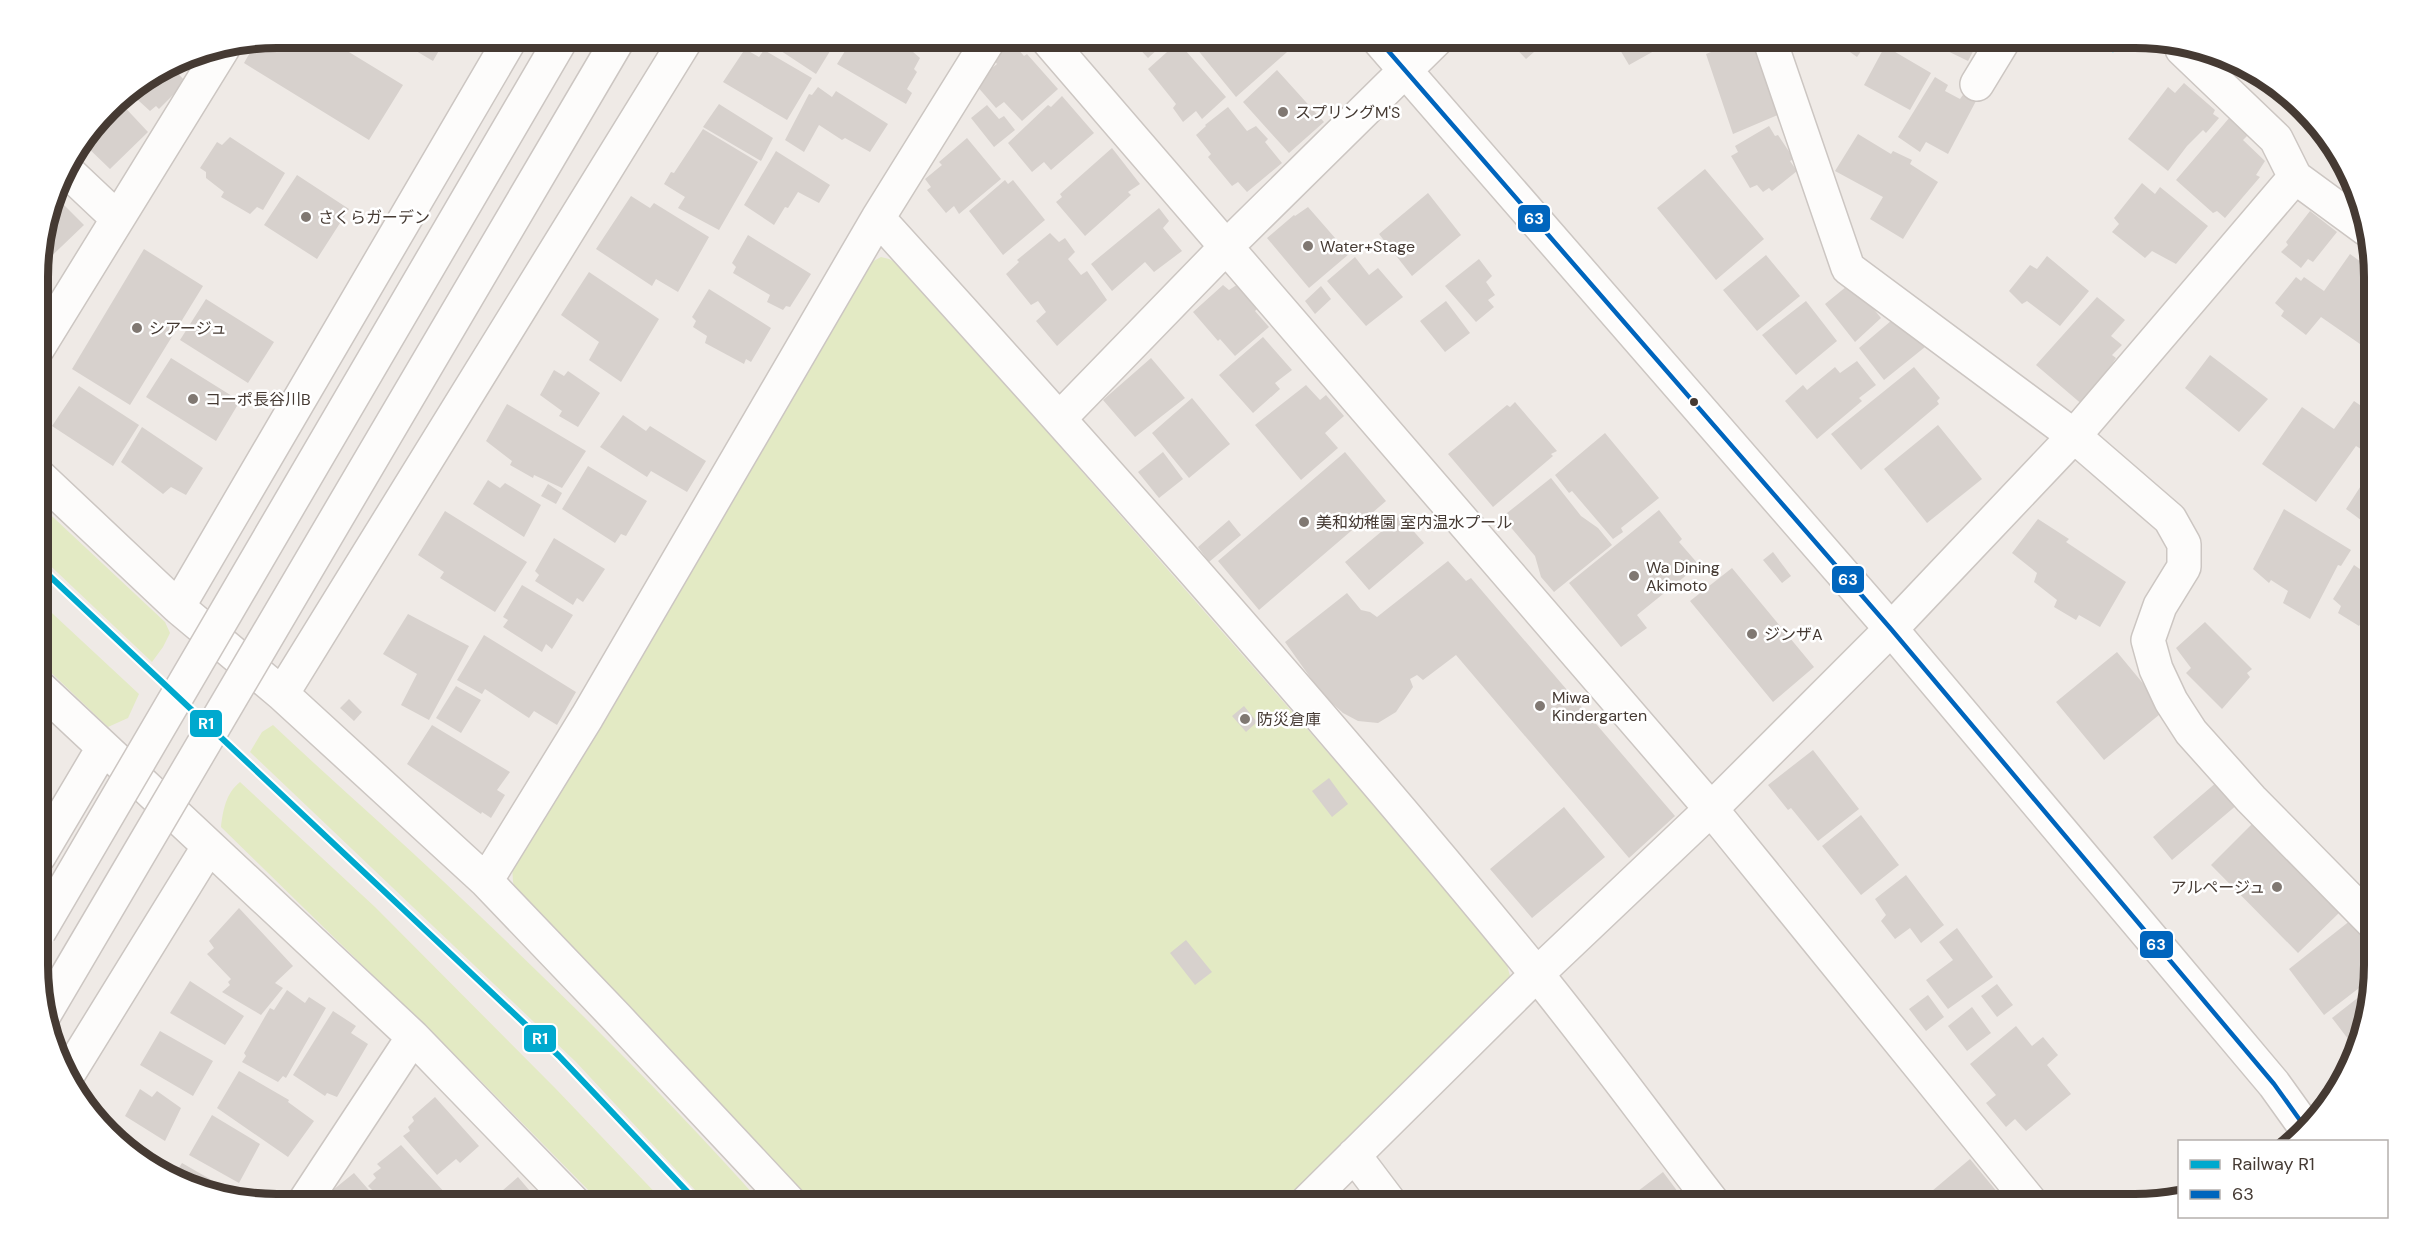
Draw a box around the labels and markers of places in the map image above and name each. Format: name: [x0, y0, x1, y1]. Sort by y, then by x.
place label: スプリングM'S: [1295, 102, 1400, 123]
marker: スプリングM'S: [1276, 105, 1290, 119]
place label: さくらガーデン: [318, 207, 430, 228]
marker: さくらガーデン: [299, 210, 313, 224]
place label: Water+Stage: [1320, 236, 1415, 257]
marker: Water+Stage: [1301, 239, 1315, 253]
place label: シアージュ: [149, 318, 227, 339]
marker: シアージュ: [130, 321, 144, 335]
place label: コーポ長谷川B: [205, 389, 311, 410]
marker: コーポ長谷川B: [186, 392, 200, 406]
unlabelled marker: [1688, 396, 1700, 408]
place label: 美和幼稚園 室内温水プール: [1316, 512, 1512, 533]
marker: 美和幼稚園 室内温水プール: [1297, 515, 1311, 529]
place label: Wa Dining Akimoto: [1646, 557, 1720, 596]
marker: Wa Dining Akimoto: [1627, 569, 1641, 583]
place label: ジンザA: [1764, 624, 1823, 645]
marker: ジンザA: [1745, 627, 1759, 641]
place label: Miwa Kindergarten: [1552, 687, 1647, 726]
marker: Miwa Kindergarten: [1533, 699, 1547, 713]
place label: 防災倉庫: [1257, 709, 1321, 730]
marker: 防災倉庫: [1238, 712, 1252, 726]
place label: アルページュ: [2171, 877, 2265, 898]
marker: アルページュ: [2270, 880, 2284, 894]

